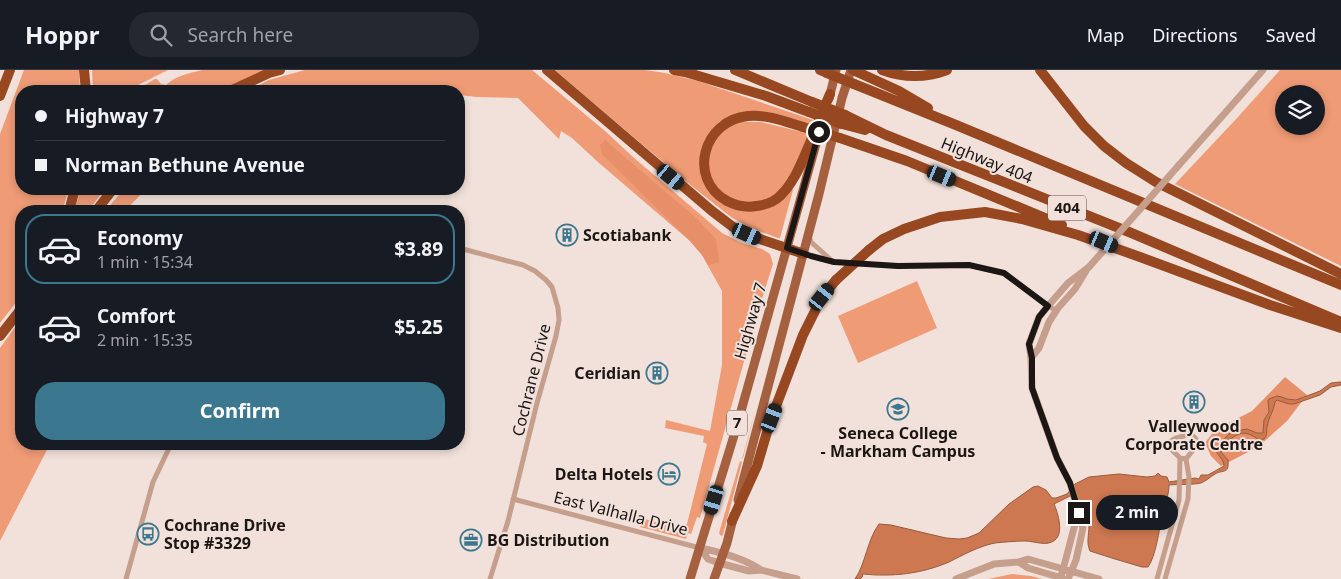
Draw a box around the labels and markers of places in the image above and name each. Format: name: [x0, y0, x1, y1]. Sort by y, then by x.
building icon: Scotiabank: [555, 223, 579, 247]
place label: Scotiabank: [583, 224, 671, 246]
building icon: Ceridian: [645, 361, 669, 385]
place label: Ceridian: [574, 362, 641, 384]
building icon: Valleywood Corporate Centre: [1182, 390, 1206, 414]
school or university icon: Seneca College - Markham Campus: [886, 397, 910, 421]
place label: Valleywood Corporate Centre: [1125, 415, 1263, 455]
place label: Seneca College - Markham Campus: [821, 422, 975, 462]
hotel icon: Delta Hotels: [657, 462, 681, 486]
place label: Delta Hotels: [555, 463, 653, 485]
place label: Cochrane Drive Stop #3329: [164, 514, 286, 554]
bus stop icon: Cochrane Drive Stop #3329: [136, 522, 160, 546]
office icon: BG Distribution: [459, 528, 483, 552]
place label: BG Distribution: [487, 529, 609, 551]

